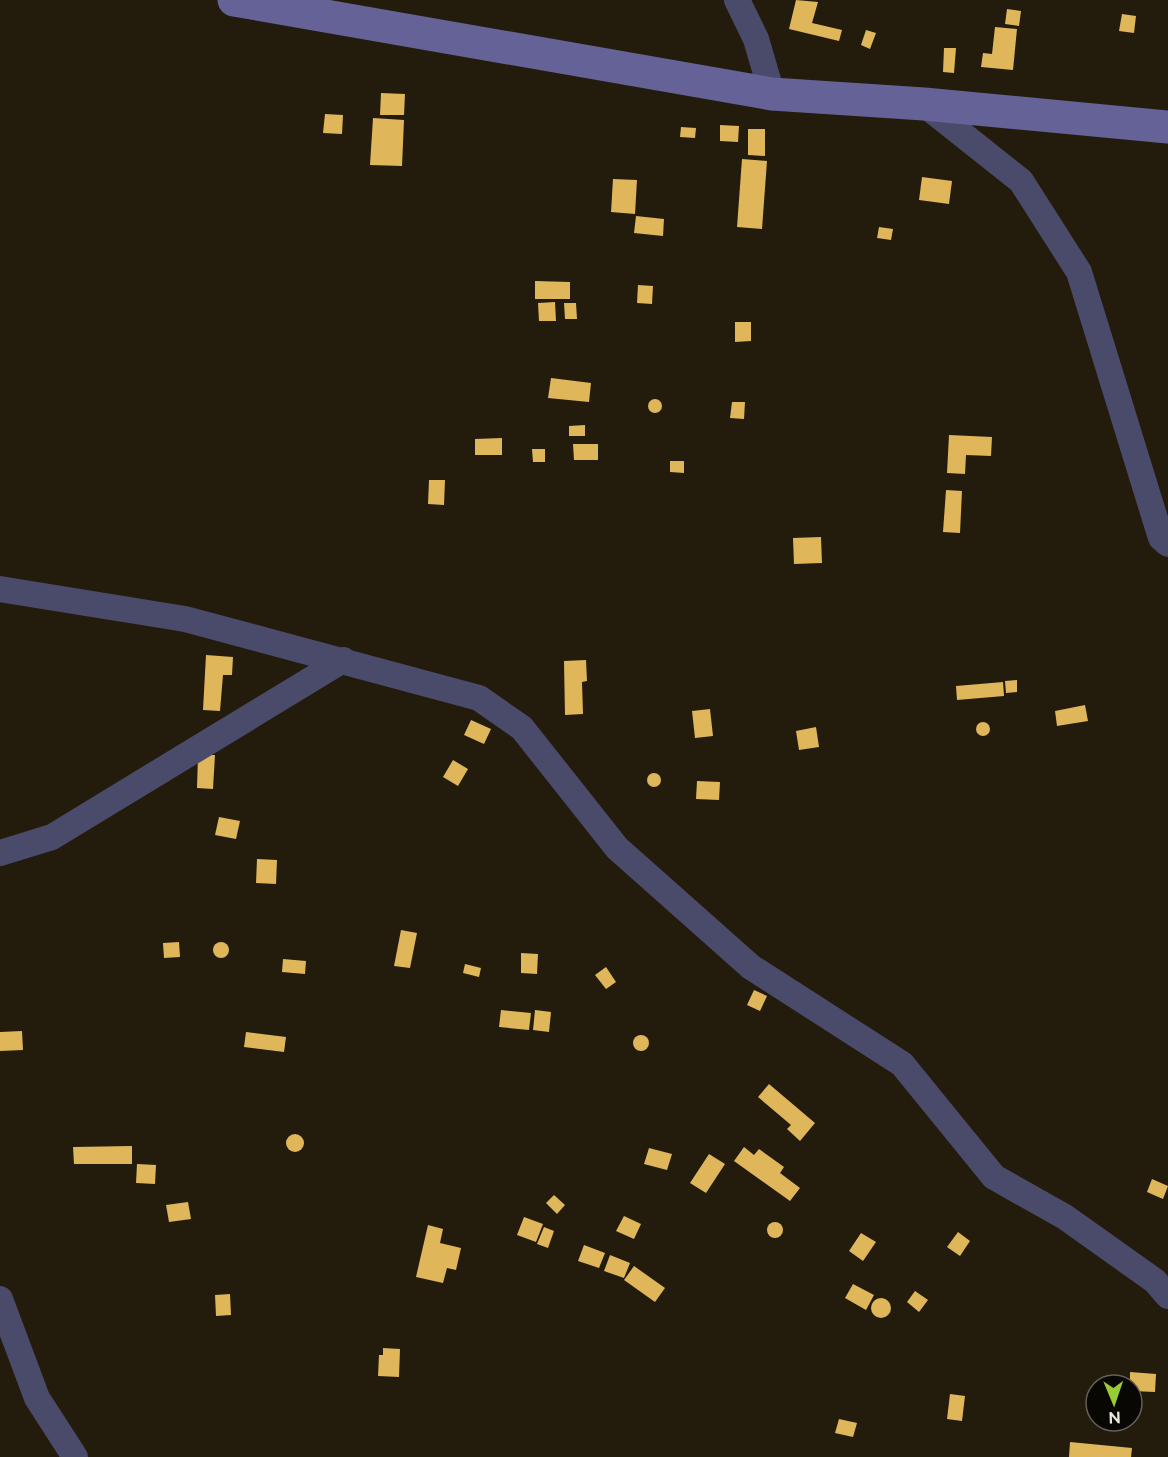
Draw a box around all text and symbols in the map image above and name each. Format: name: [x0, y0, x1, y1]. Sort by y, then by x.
north arrow: [1084, 1373, 1144, 1433]
text: N: [1108, 1408, 1121, 1427]

